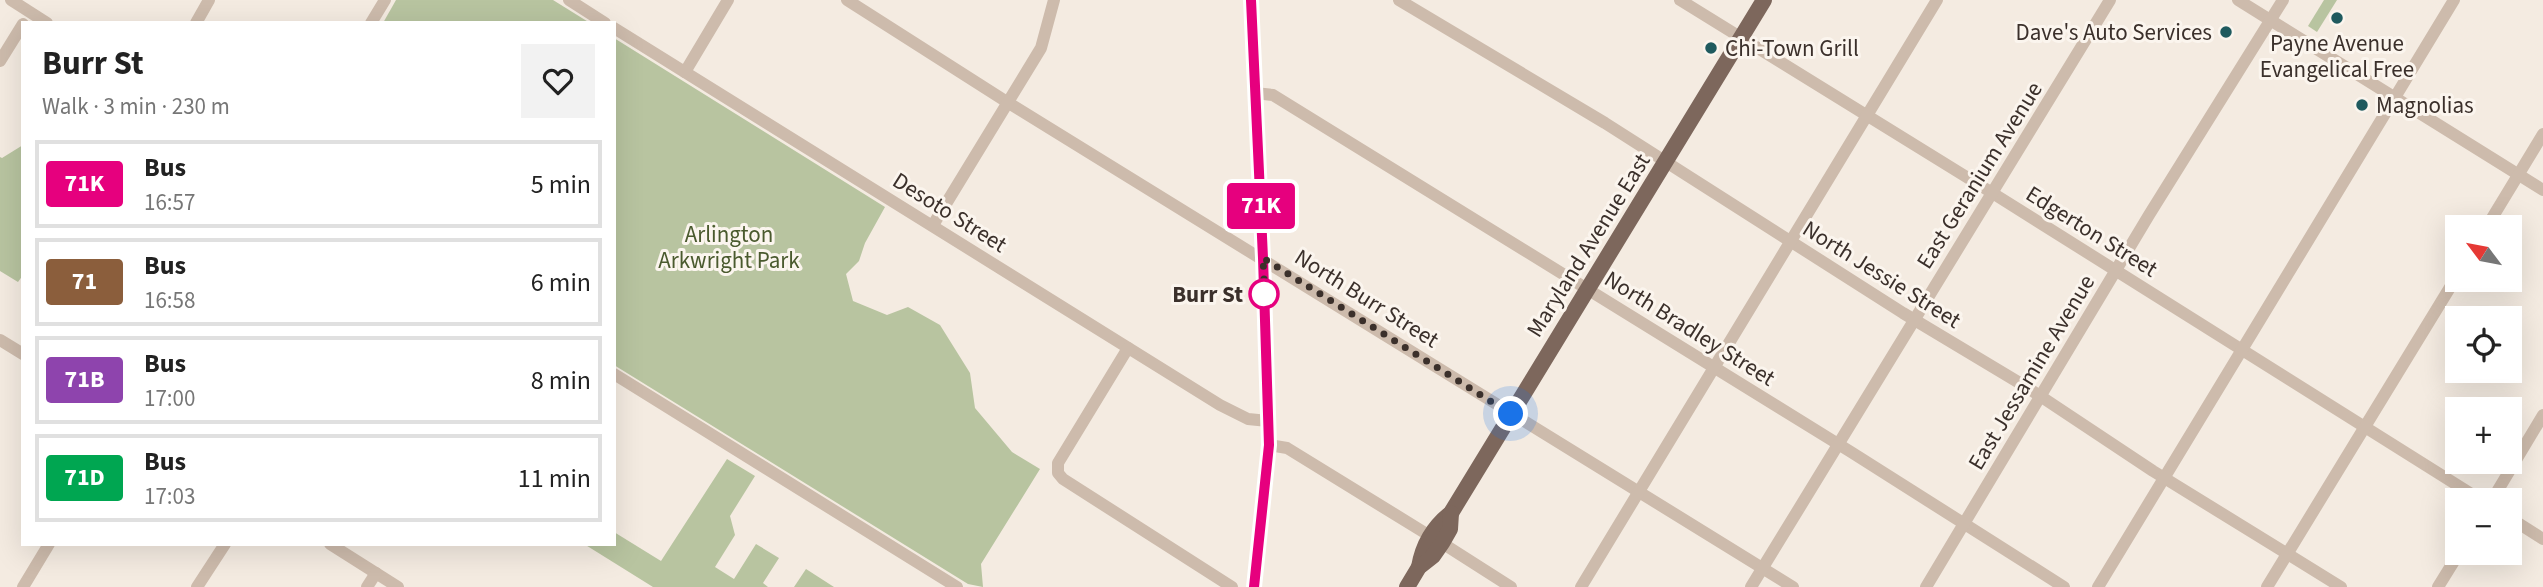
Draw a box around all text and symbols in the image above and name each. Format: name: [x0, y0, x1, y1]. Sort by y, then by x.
marker: Payne Avenue Evangelical Free: [2329, 10, 2345, 26]
place label: Dave's Auto Services: [2016, 16, 2212, 49]
marker: Dave's Auto Services: [2218, 24, 2234, 40]
place label: Payne Avenue Evangelical Free: [2260, 27, 2414, 86]
place label: Chi-Town Grill: [1725, 32, 1859, 65]
text: Burr St: [42, 40, 144, 87]
marker: Chi-Town Grill: [1703, 40, 1719, 56]
button: heart: [521, 44, 595, 118]
street label: East Geranium Avenue: [1908, 75, 2050, 275]
place label: Magnolias: [2376, 89, 2474, 122]
text: Walk · 3 min · 230 m: [42, 90, 230, 123]
marker: Magnolias: [2354, 97, 2370, 113]
street label: Maryland Avenue East: [1518, 147, 1658, 344]
text: Bus: [144, 149, 186, 186]
street label: Desoto Street: [886, 164, 1014, 261]
text: 71K: [64, 166, 105, 201]
text: 5 min: [531, 166, 591, 203]
street label: Edgerton Street: [2019, 178, 2164, 285]
line badge: 71K: [1221, 183, 1301, 229]
text: 16:57: [144, 186, 195, 219]
text: 71K: [1241, 188, 1281, 223]
street label: North Jessie Street: [1796, 212, 1968, 337]
north arrow: [2445, 215, 2522, 292]
map controls: [2445, 215, 2522, 565]
park label: Arlington Arkwright Park: [658, 218, 800, 277]
street label: North Burr Street: [1288, 241, 1445, 356]
text: Bus: [144, 247, 186, 284]
street label: North Bradley Street: [1598, 263, 1782, 394]
text: 71: [72, 264, 97, 299]
text: 6 min: [531, 264, 591, 301]
street label: East Jessamine Avenue: [1960, 268, 2103, 476]
place label: Burr St: [1172, 278, 1243, 311]
marker: Burr St: [1249, 279, 1279, 309]
text: 16:58: [144, 284, 195, 317]
button: locate: [2445, 306, 2522, 383]
text: Bus: [144, 345, 186, 382]
text: 71B: [65, 362, 104, 397]
text: 8 min: [531, 362, 591, 399]
text: 17:00: [144, 382, 195, 415]
your location: [1493, 396, 1528, 431]
button: +: [2445, 397, 2522, 474]
text: Bus: [144, 443, 186, 480]
text: 71D: [64, 460, 105, 495]
text: 11 min: [518, 460, 591, 497]
text: 17:03: [144, 480, 195, 513]
button: −: [2445, 488, 2522, 565]

